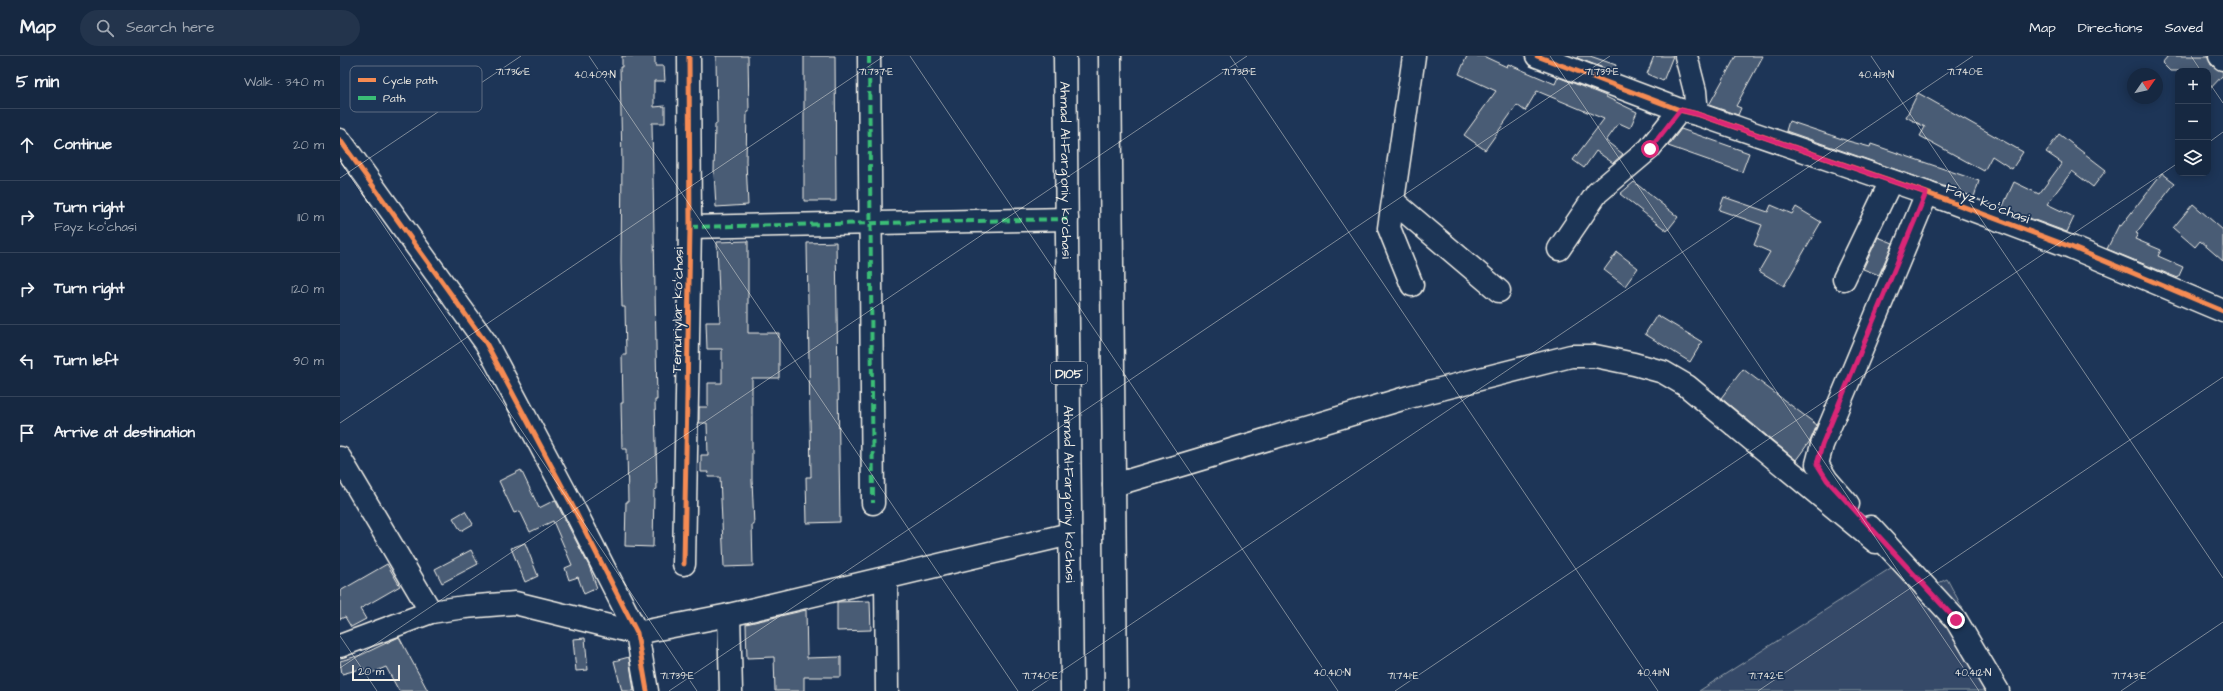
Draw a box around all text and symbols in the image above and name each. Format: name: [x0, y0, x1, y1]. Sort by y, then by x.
search box: [80, 10, 360, 46]
text: Map: [20, 14, 56, 41]
icon: search: [94, 17, 116, 39]
text: Search here: [126, 17, 215, 38]
text: Map: [2029, 18, 2056, 38]
text: Directions: [2078, 18, 2143, 38]
text: Saved: [2165, 18, 2203, 38]
text: 71.736°E: [496, 65, 530, 79]
text: 71.737°E: [859, 65, 893, 79]
text: 71.738°E: [1222, 65, 1256, 79]
text: 71.739°E: [1585, 65, 1619, 79]
text: 71.740°E: [1947, 65, 1983, 79]
legend: [350, 66, 482, 112]
text: 40.409°N: [574, 68, 616, 82]
text: 40.413°N: [1858, 68, 1894, 82]
north arrow: [2127, 68, 2163, 104]
map controls: [2175, 68, 2211, 176]
button: +: [2175, 68, 2211, 104]
text: 5 min: [16, 70, 59, 94]
text: Walk · 340 m: [244, 73, 324, 91]
text: Cycle path: [383, 73, 438, 89]
street label: Ahmad Al-Farg'oniy ko'chasi: [1054, 81, 1076, 259]
text: Path: [383, 91, 406, 106]
button: −: [2175, 104, 2211, 140]
icon: ahead: [16, 134, 38, 156]
text: Continue: [54, 134, 112, 155]
text: 20 m: [293, 136, 324, 154]
route start: [1641, 140, 1659, 158]
button: layers: [2175, 140, 2211, 176]
street label: Fayz koʻchasi: [1943, 179, 2033, 229]
text: Turn right: [54, 197, 125, 218]
icon: right: [16, 206, 38, 228]
text: 110 m: [297, 208, 324, 226]
text: Fayz koʻchasi: [54, 218, 136, 236]
street label: Temuriylar koʻchasi: [667, 247, 689, 373]
icon: right: [16, 278, 38, 300]
text: Turn right: [54, 278, 125, 299]
text: 120 m: [291, 280, 324, 298]
icon: left: [16, 350, 38, 372]
text: Turn left: [54, 350, 118, 371]
text: 90 m: [293, 352, 324, 370]
road number: D105: [1051, 362, 1087, 384]
street label: Ahmad Al-Farg'oniy ko'chasi: [1058, 405, 1080, 583]
icon: arrive: [16, 422, 38, 444]
text: Arrive at destination: [54, 422, 195, 443]
route end: [1947, 611, 1965, 629]
scale bar: [352, 663, 400, 682]
text: 20 m: [358, 664, 384, 679]
text: 40.410°N: [1313, 666, 1351, 680]
text: 40.411°N: [1637, 666, 1669, 680]
text: 40.412°N: [1955, 666, 1991, 680]
text: 71.739°E: [660, 669, 694, 683]
text: 71.740°E: [1022, 669, 1058, 683]
text: 71.741°E: [1387, 669, 1419, 683]
text: 71.742°E: [1748, 669, 1784, 683]
text: 71.743°E: [2112, 669, 2147, 683]

